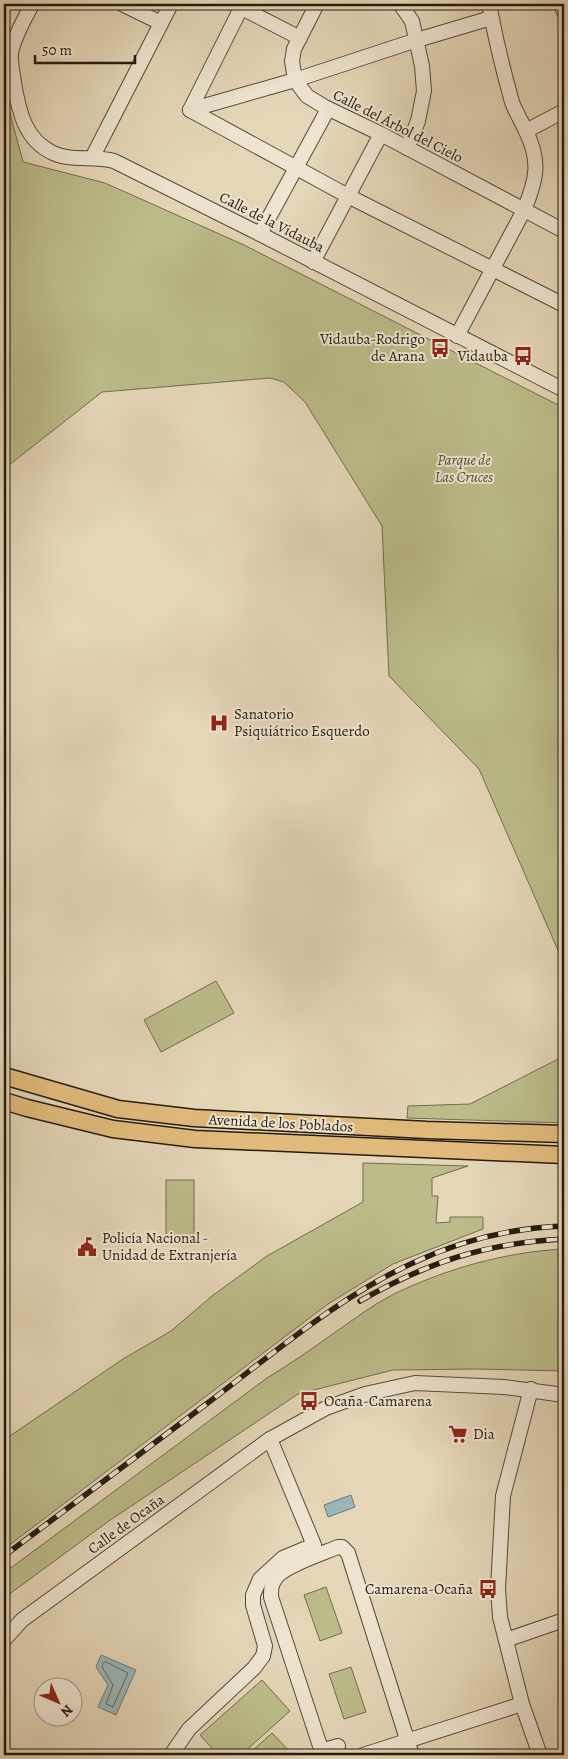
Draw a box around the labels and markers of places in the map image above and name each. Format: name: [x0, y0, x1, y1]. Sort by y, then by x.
place label: Vidauba-Rodrigo de Arana: [319, 329, 425, 366]
bus stop icon: Vidauba-Rodrigo de Arana: [429, 337, 451, 359]
bus stop icon: Vidauba: [512, 345, 534, 367]
place label: Vidauba: [456, 346, 508, 366]
place label: Sanatorio Psiquiátrico Esquerdo: [234, 704, 370, 741]
hospital icon: Sanatorio Psiquiátrico Esquerdo: [208, 712, 230, 734]
place label: Policía Nacional - Unidad de Extranjería: [102, 1228, 237, 1265]
public building icon: Policía Nacional - Unidad de Extranjería: [76, 1236, 98, 1258]
bus stop icon: Ocaña-Camarena: [298, 1390, 320, 1412]
place label: Ocaña-Camarena: [324, 1391, 432, 1411]
supermarket icon: Dia: [447, 1423, 469, 1445]
place label: Dia: [473, 1424, 495, 1444]
bus stop icon: Camarena-Ocaña: [477, 1578, 499, 1600]
place label: Camarena-Ocaña: [365, 1579, 473, 1599]

